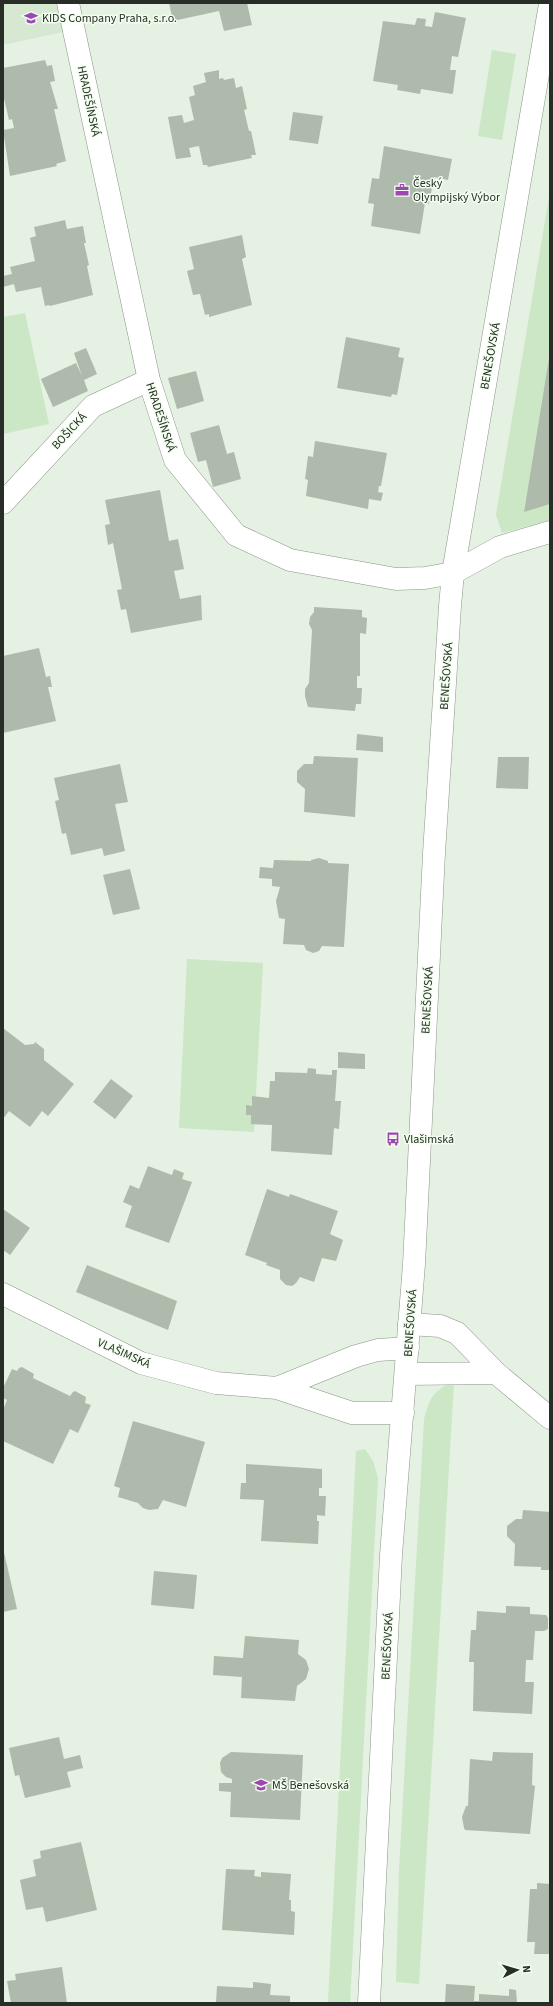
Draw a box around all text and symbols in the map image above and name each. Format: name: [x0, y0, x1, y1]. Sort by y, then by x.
school or university icon: KIDS Company Praha, s.r.o.: [23, 10, 39, 26]
place label: KIDS Company Praha, s.r.o.: [42, 10, 177, 27]
street label: HRADEŠÍNSKÁ: [73, 64, 104, 139]
place label: Český Olympijský Výbor: [413, 175, 501, 206]
office icon: Český Olympijský Výbor: [394, 182, 410, 198]
street label: BENEŠOVSKÁ: [476, 321, 505, 391]
street label: HRADEŠÍNSKÁ: [141, 380, 180, 454]
street label: BOŠICKÁ: [48, 409, 91, 454]
street label: BENEŠOVSKÁ: [436, 641, 457, 710]
street label: BENEŠOVSKÁ: [417, 965, 438, 1034]
bus stop icon: Vlašimská: [385, 1131, 401, 1147]
place label: Vlašimská: [404, 1131, 454, 1148]
street label: BENEŠOVSKÁ: [400, 1288, 421, 1357]
street label: VLAŠIMSKÁ: [94, 1334, 154, 1373]
street label: BENEŠOVSKÁ: [377, 1611, 398, 1680]
school or university icon: MŠ Benešovská: [253, 1777, 269, 1793]
place label: MŠ Benešovská: [272, 1777, 349, 1794]
north arrow: [497, 1950, 537, 1990]
text: N: [519, 1965, 534, 1973]

